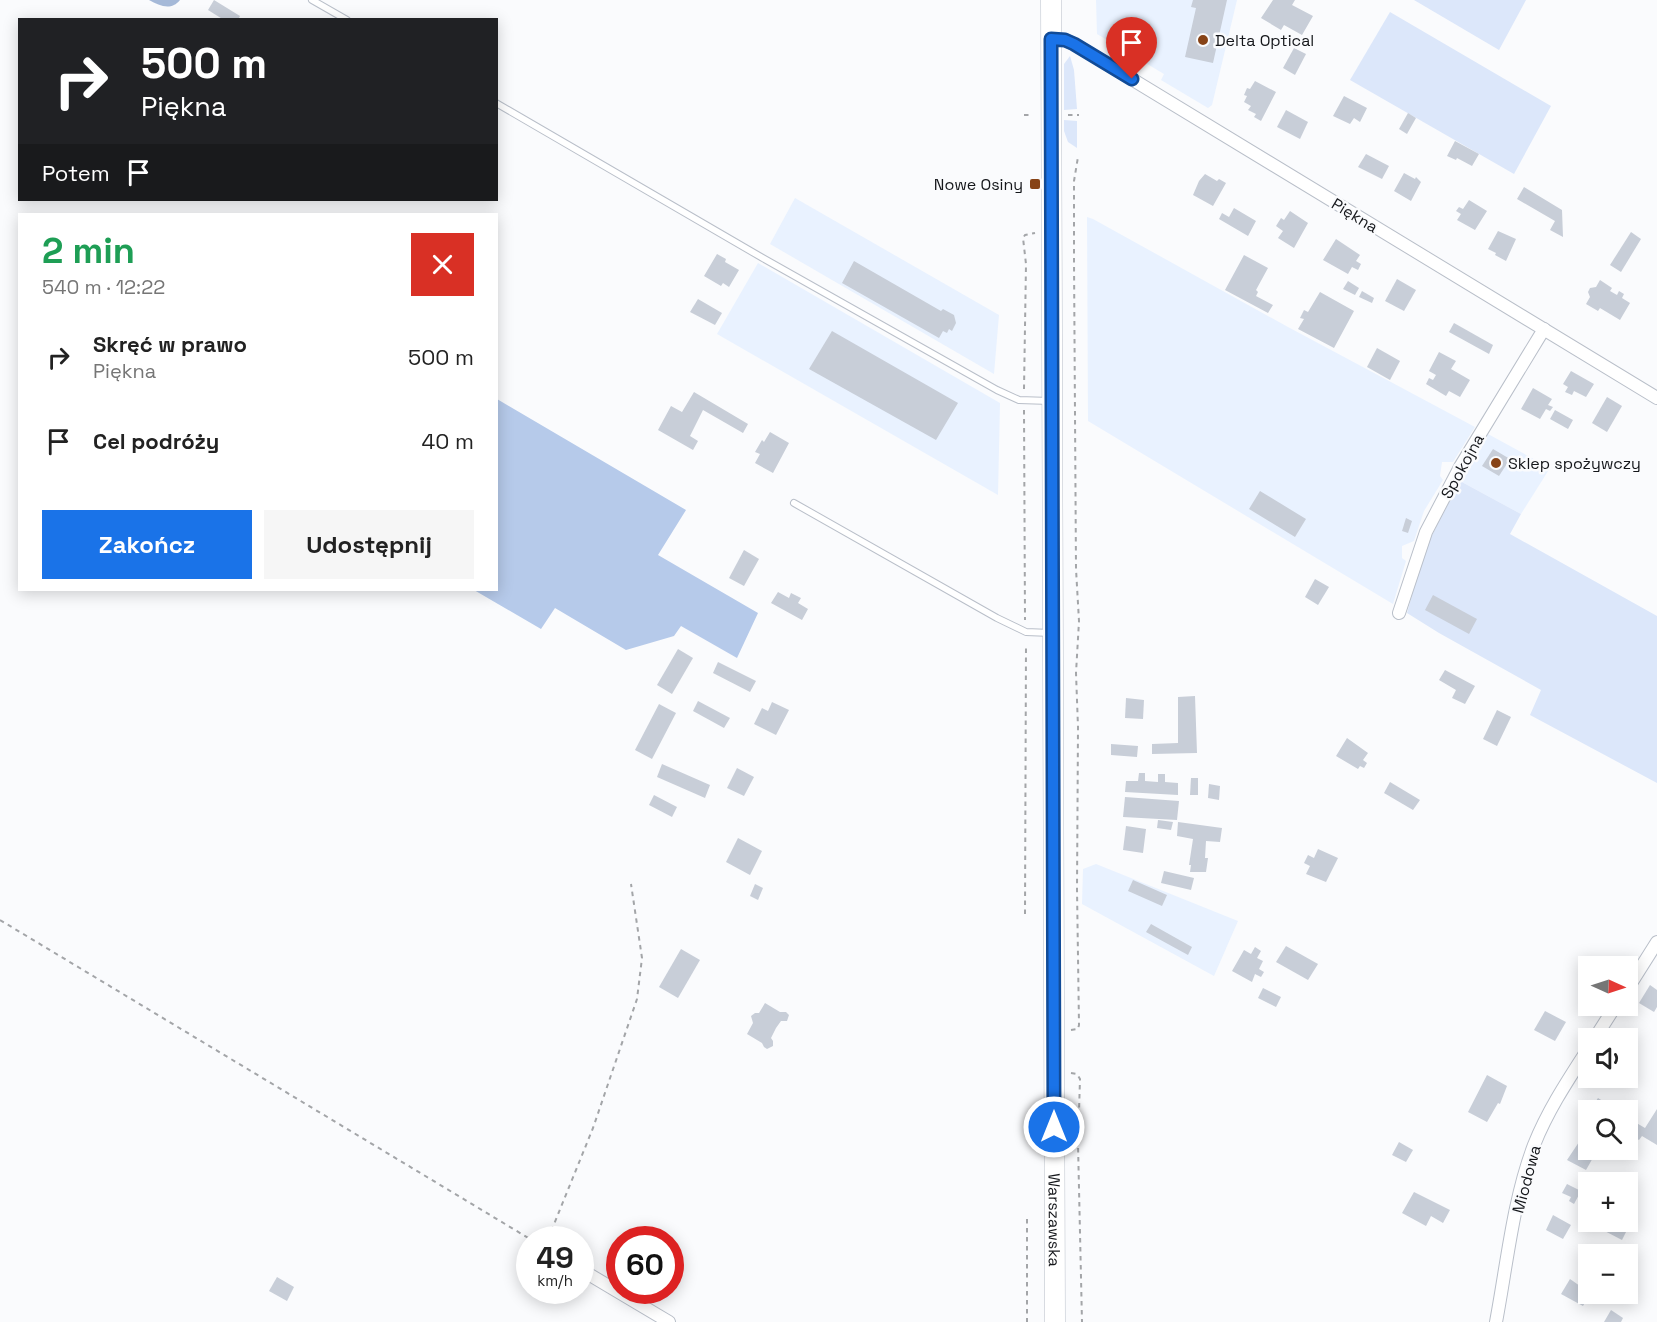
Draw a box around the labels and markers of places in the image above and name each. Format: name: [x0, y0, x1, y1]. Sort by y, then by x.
pin: [1106, 17, 1157, 79]
place label: Delta Optical: [1215, 30, 1314, 51]
marker: Delta Optical: [1196, 33, 1210, 47]
place label: Nowe Osiny: [934, 174, 1023, 195]
marker: Nowe Osiny: [1028, 177, 1042, 191]
place label: Sklep spożywczy: [1508, 453, 1641, 474]
marker: Sklep spożywczy: [1489, 456, 1503, 470]

